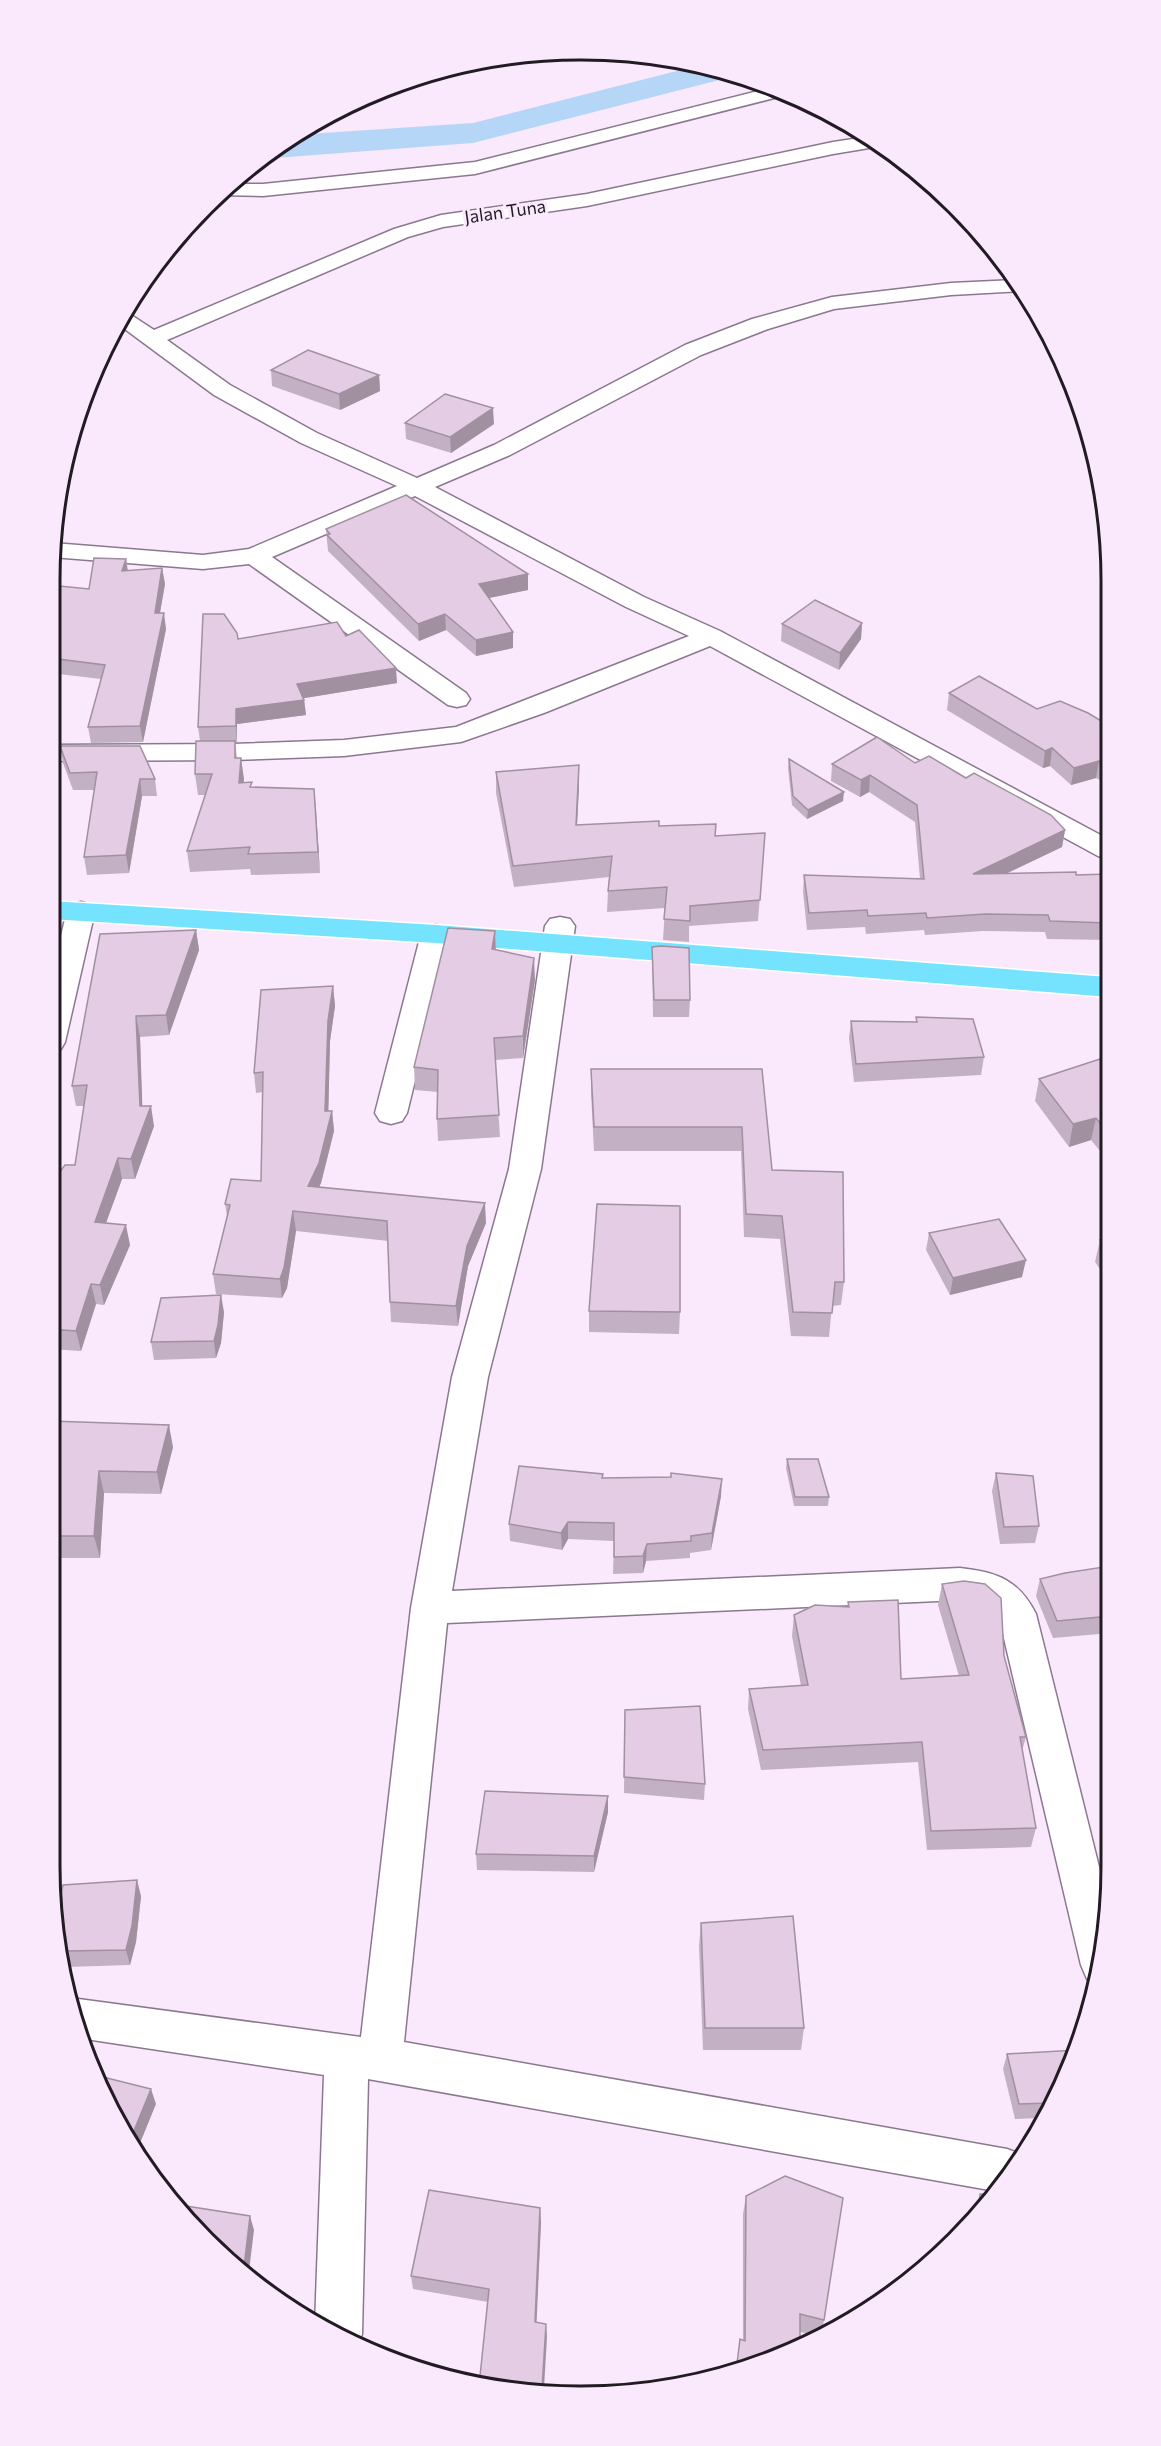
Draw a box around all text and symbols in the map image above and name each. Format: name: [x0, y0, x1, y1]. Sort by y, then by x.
street label: Jalan Tuna: [463, 194, 547, 228]

